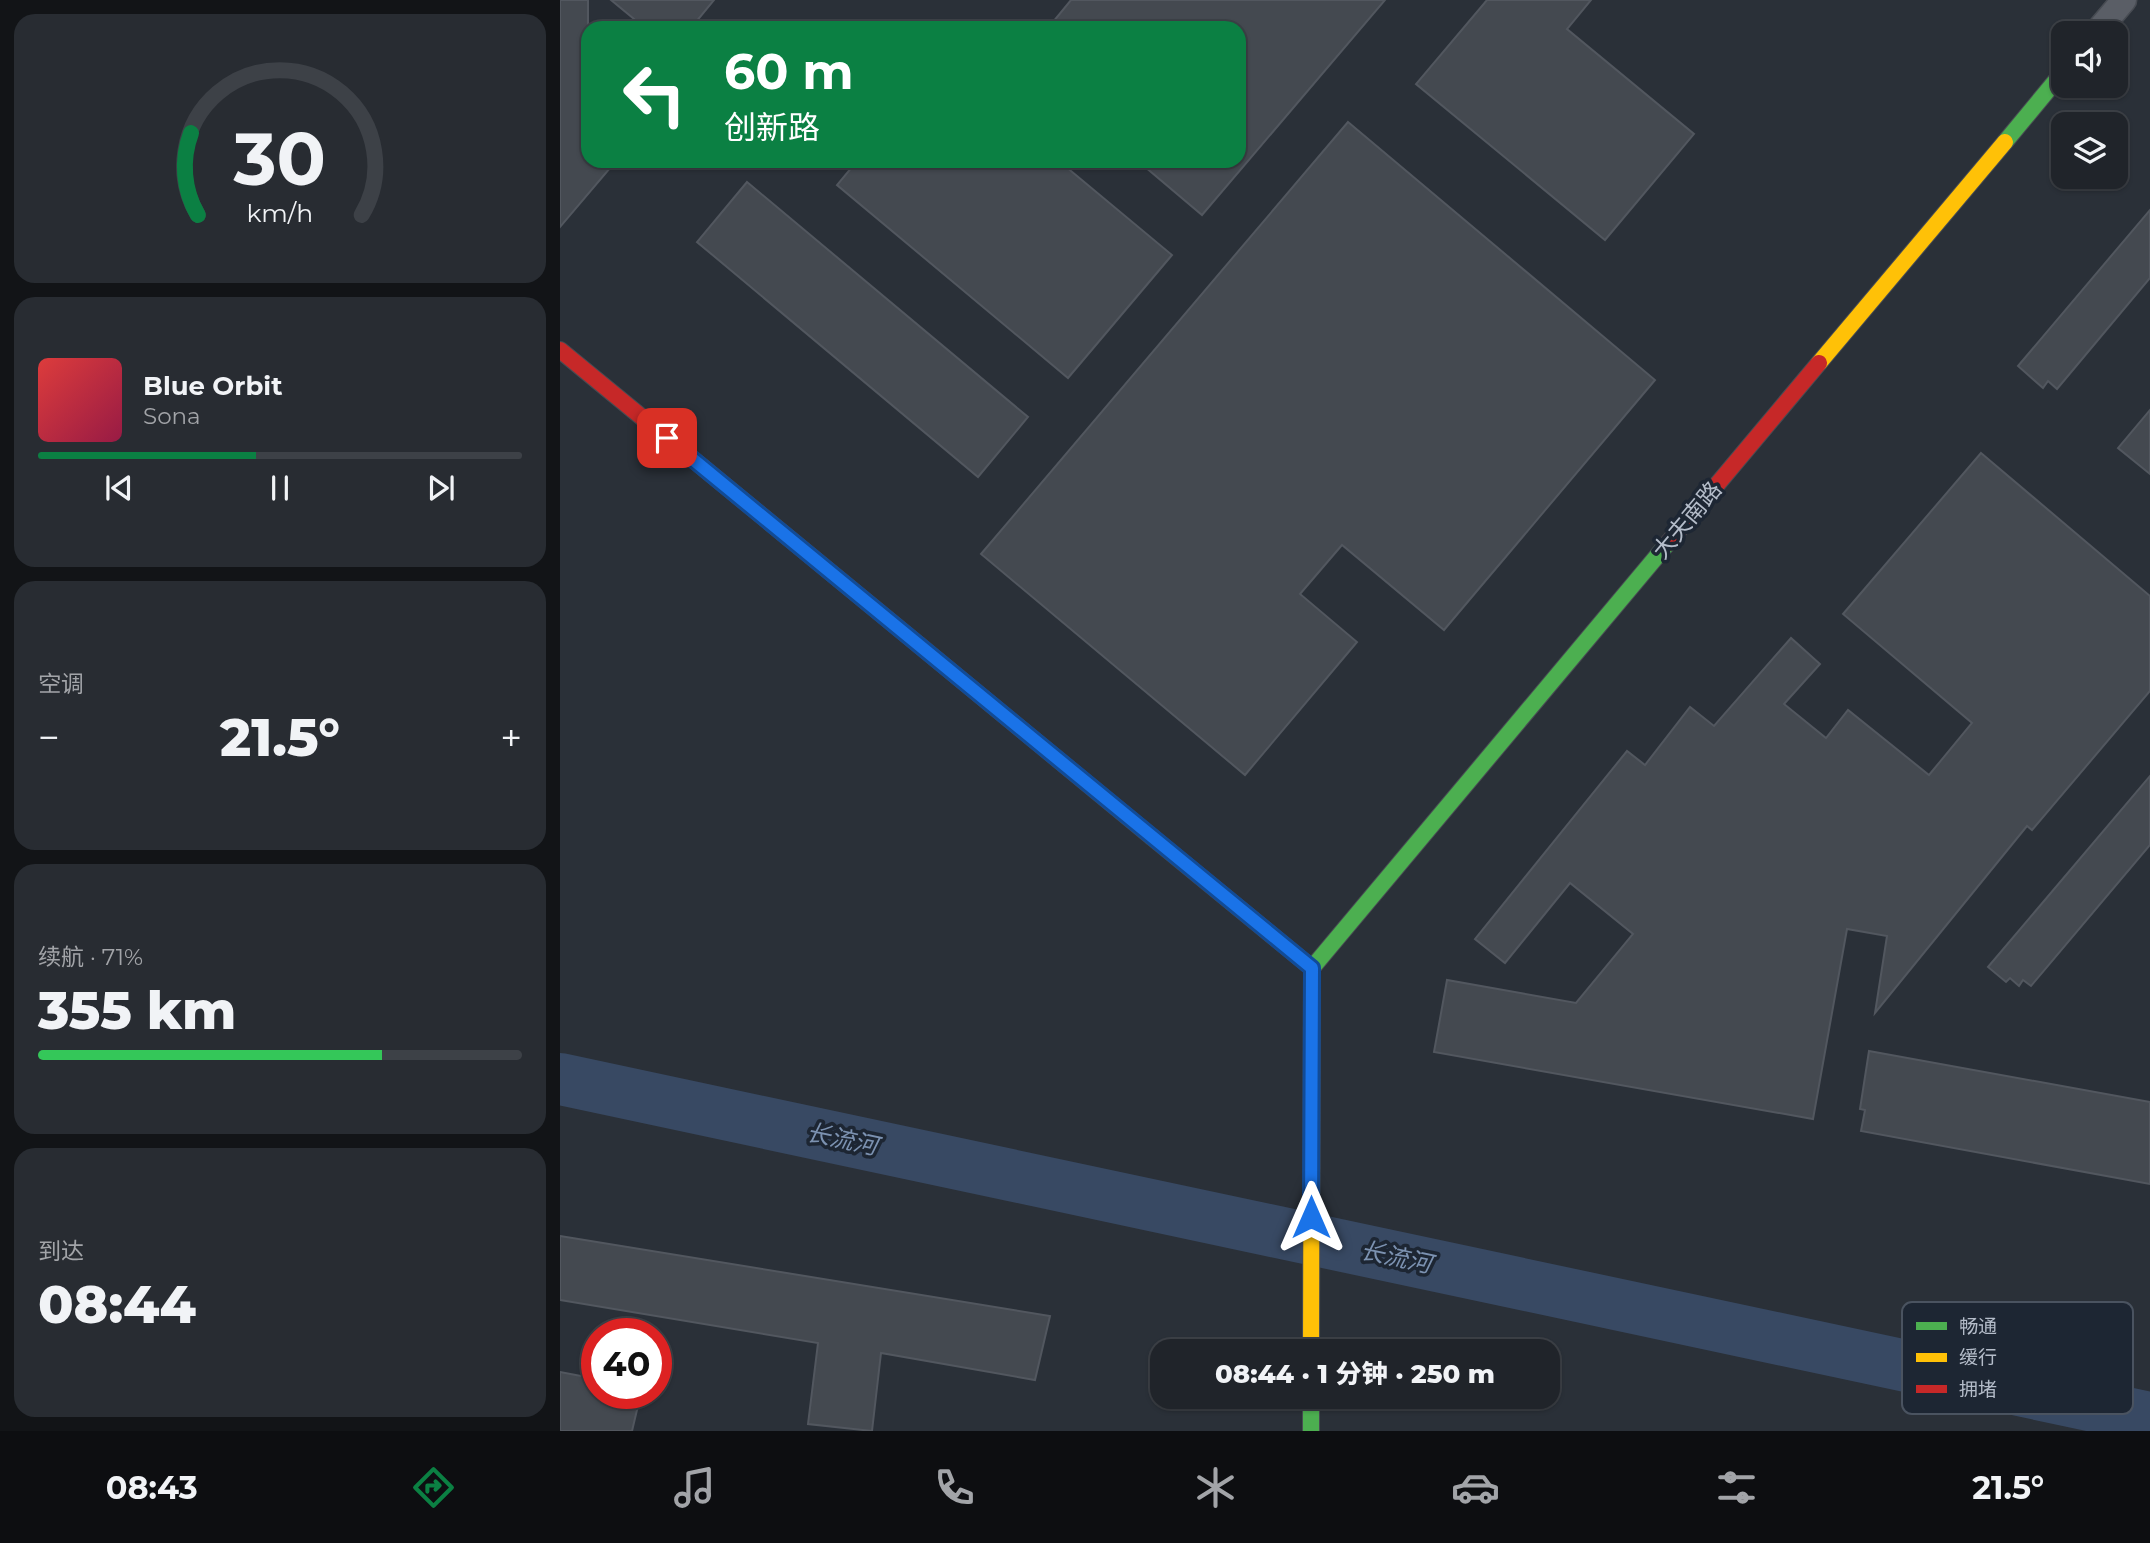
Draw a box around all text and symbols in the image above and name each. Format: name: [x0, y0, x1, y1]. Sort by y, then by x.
map controls: [2051, 21, 2128, 189]
button: sound: [2051, 21, 2128, 98]
text: 60 m: [724, 42, 854, 101]
icon: left: [609, 49, 700, 140]
text: 创新路: [724, 108, 820, 147]
button: layers: [2051, 112, 2128, 189]
text: 30: [233, 115, 326, 203]
text: km/h: [247, 198, 313, 228]
text: Blue Orbit: [143, 370, 282, 402]
text: Sona: [143, 402, 201, 430]
pin: [637, 408, 697, 468]
icon: arrive: [648, 419, 686, 457]
icon: previous: [100, 469, 138, 507]
icon: pause: [261, 469, 299, 507]
icon: next: [422, 469, 460, 507]
street label: 大夫南路: [1647, 476, 1727, 564]
text: 空调: [38, 670, 84, 698]
text: 21.5°: [220, 706, 340, 769]
text: −: [38, 714, 60, 761]
text: +: [500, 714, 522, 761]
text: 续航 · 71%: [38, 943, 143, 971]
text: 355 km: [38, 979, 236, 1042]
water label: 长流河: [804, 1117, 884, 1161]
position arrow: [1274, 1180, 1348, 1254]
water label: 长流河: [1358, 1235, 1438, 1279]
text: 到达: [38, 1237, 84, 1265]
text: 08:44: [38, 1273, 196, 1336]
legend: [1902, 1302, 2133, 1414]
text: 畅通: [1959, 1315, 1997, 1338]
speed limit sign: 40: [581, 1318, 672, 1409]
text: 缓行: [1959, 1346, 1997, 1369]
text: 08:44 · 1 分钟 · 250 m: [1215, 1358, 1495, 1390]
text: 拥堵: [1959, 1378, 1997, 1401]
icon: directions: [409, 1463, 458, 1512]
icon: music: [670, 1463, 719, 1512]
icon: phone: [930, 1463, 979, 1512]
icon: climate: [1191, 1463, 1240, 1512]
icon: car: [1451, 1463, 1500, 1512]
icon: filters: [1712, 1463, 1761, 1512]
text: 08:43: [106, 1468, 198, 1507]
text: 21.5°: [1972, 1468, 2044, 1507]

